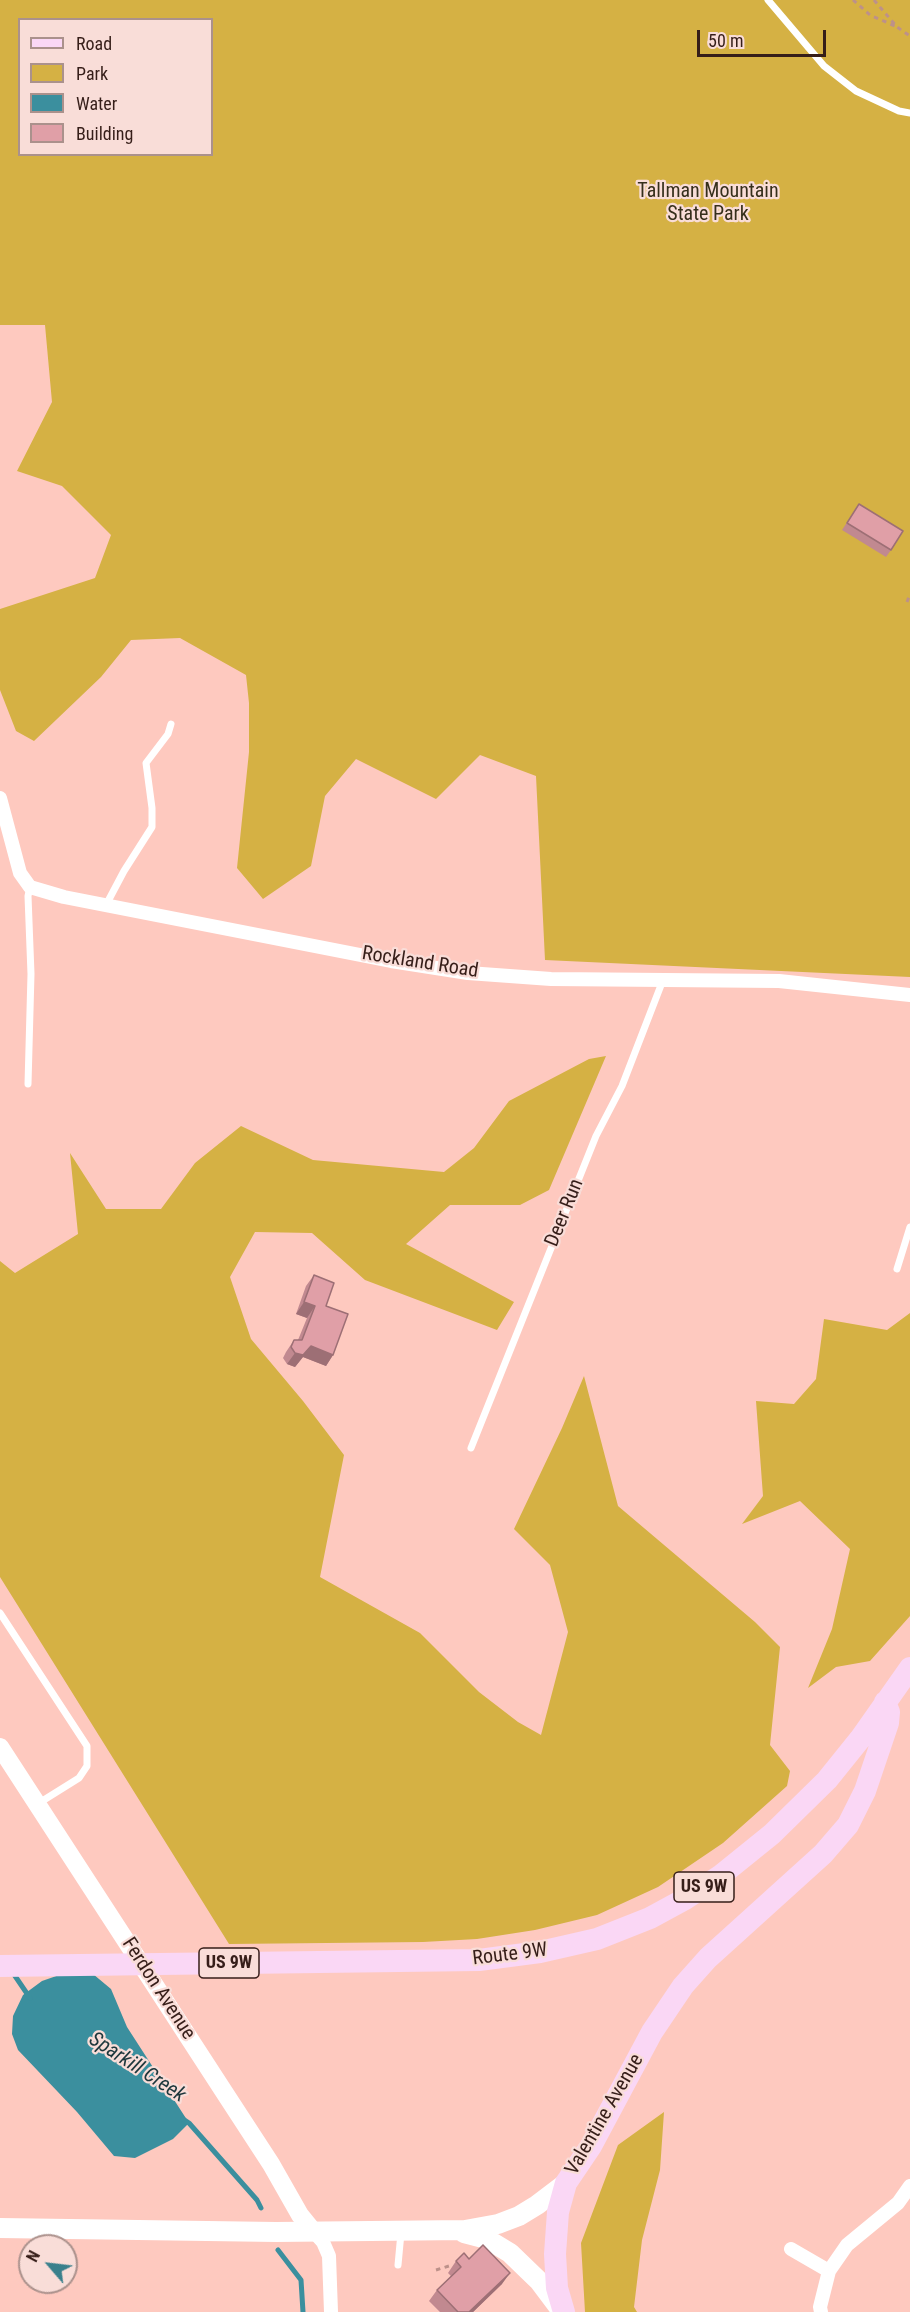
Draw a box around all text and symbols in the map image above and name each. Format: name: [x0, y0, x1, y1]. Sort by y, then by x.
legend: [18, 18, 213, 156]
scale bar: [700, 18, 829, 56]
text: 50 m: [708, 30, 743, 51]
text: Road: [76, 33, 112, 54]
text: Park: [76, 63, 108, 84]
text: Water: [76, 93, 117, 114]
text: Building: [76, 123, 133, 144]
park label: Tallman Mountain State Park: [637, 180, 779, 227]
street label: Rockland Road: [360, 942, 480, 984]
street label: Deer Run: [541, 1176, 589, 1250]
road number: US 9W: [674, 1872, 734, 1902]
street label: Ferdon Avenue: [116, 1934, 200, 2044]
street label: Route 9W: [471, 1939, 549, 1971]
road number: US 9W: [199, 1948, 259, 1978]
water label: Sparkill Creek: [84, 2027, 190, 2109]
street label: Valentine Avenue: [561, 2050, 649, 2180]
north arrow: [18, 2234, 78, 2294]
text: N: [23, 2247, 44, 2265]

